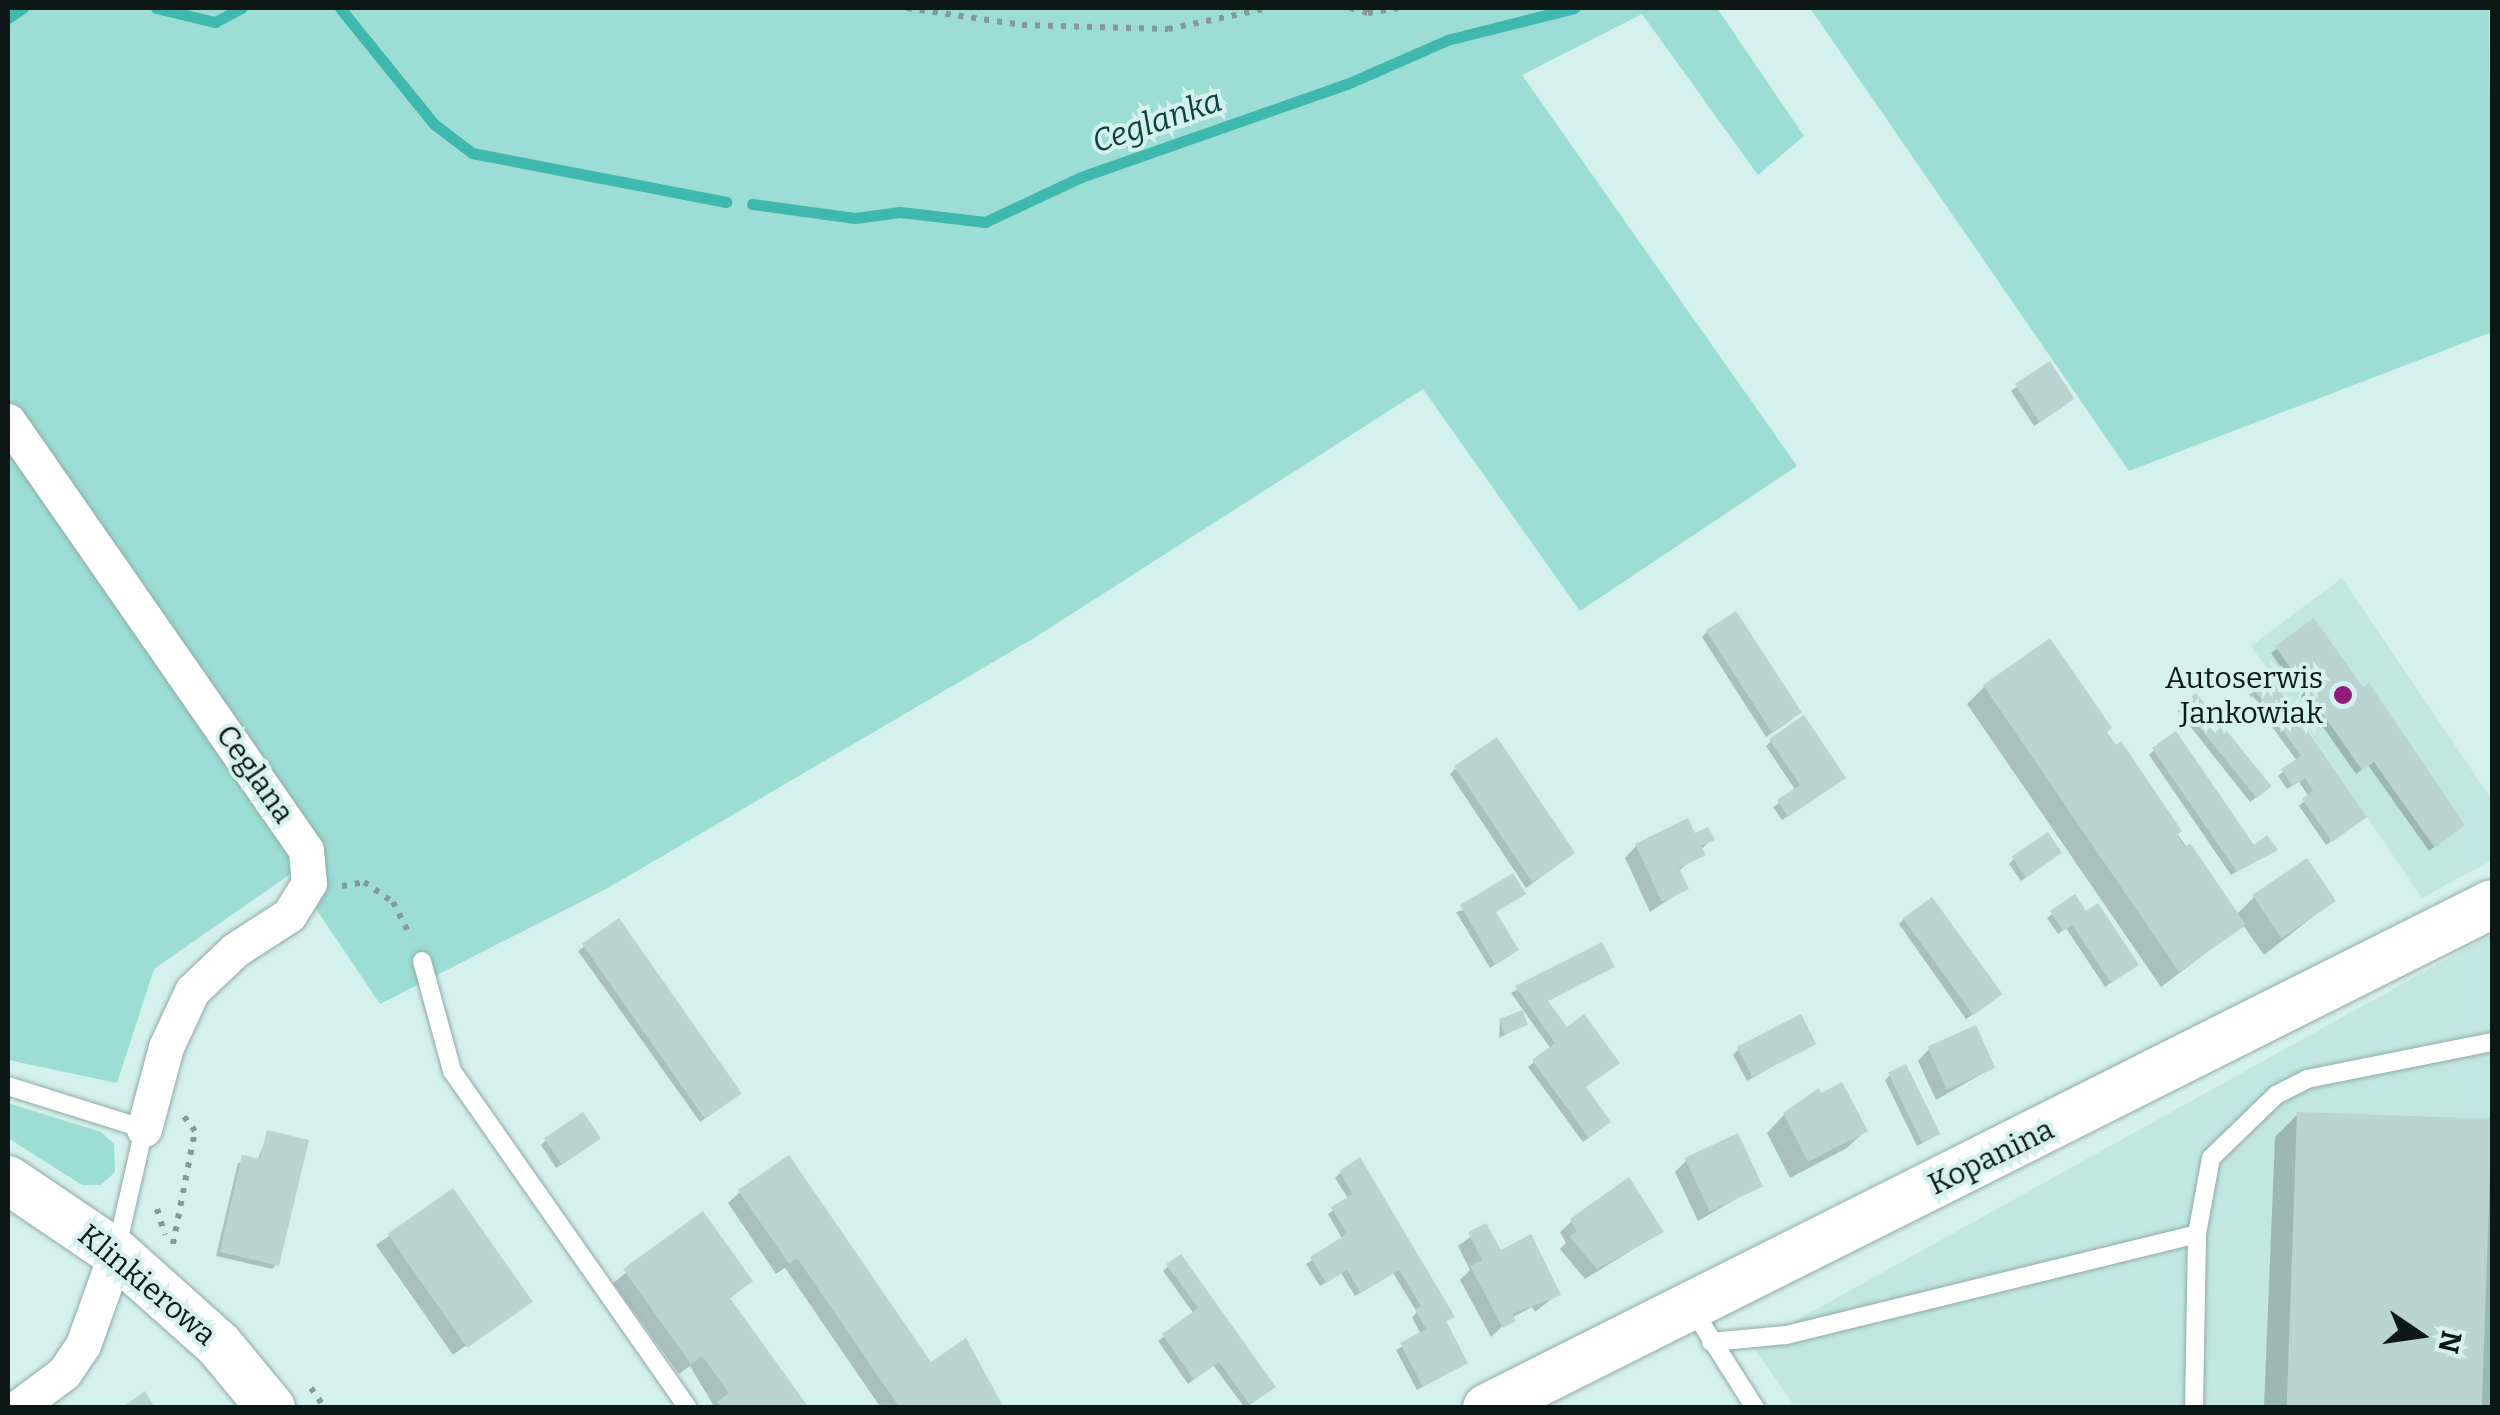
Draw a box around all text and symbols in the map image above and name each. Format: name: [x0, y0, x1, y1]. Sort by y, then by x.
water label: Ceglanka: [1087, 81, 1227, 161]
place label: Autoserwis Jankowiak: [2165, 660, 2323, 730]
marker: Autoserwis Jankowiak: [2332, 684, 2354, 706]
street label: Ceglana: [208, 718, 302, 830]
street label: Kopanina: [1923, 1111, 2059, 1203]
street label: Klinkierowa: [71, 1217, 223, 1353]
north arrow: [2370, 1285, 2470, 1385]
text: N: [2431, 1328, 2468, 1356]

